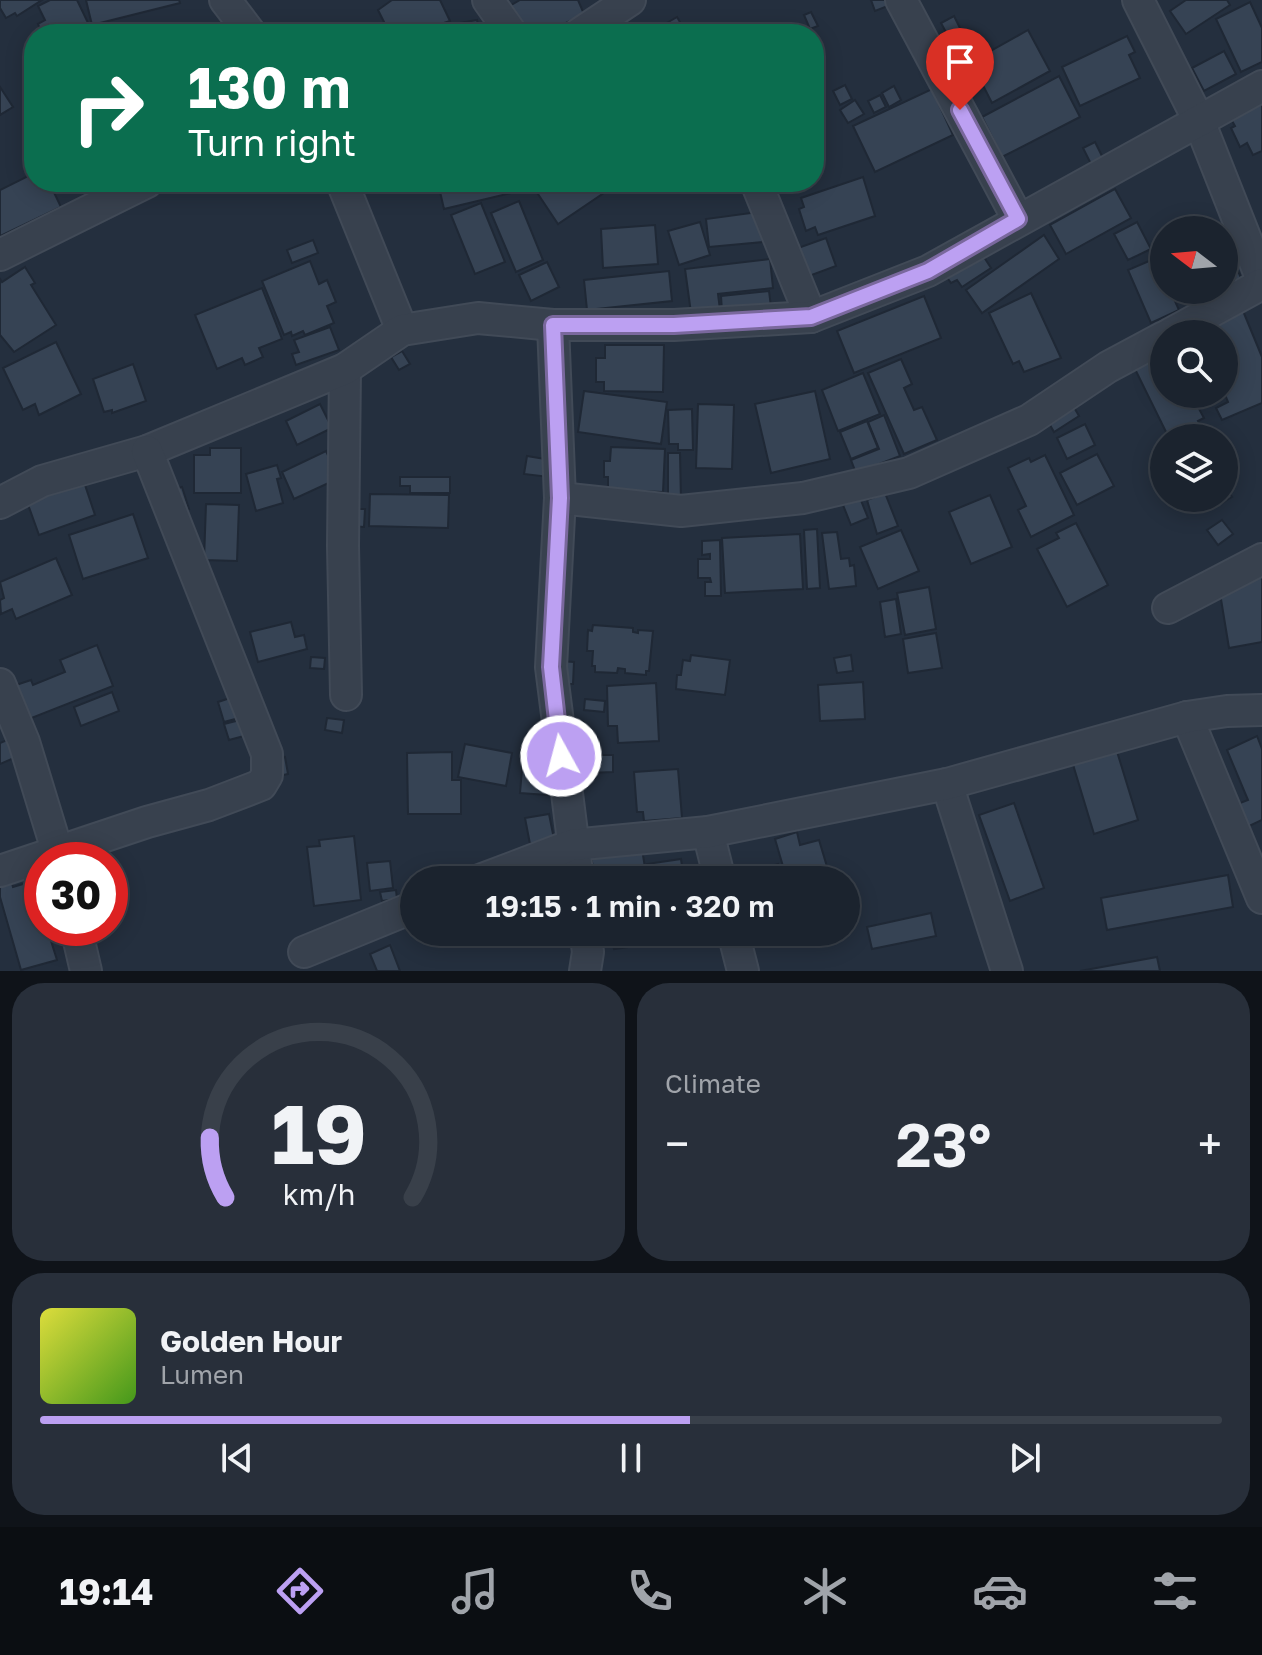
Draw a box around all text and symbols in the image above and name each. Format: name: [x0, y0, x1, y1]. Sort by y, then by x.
pin: [926, 28, 994, 110]
icon: arrive: [938, 40, 982, 84]
text: 130 m: [188, 53, 350, 120]
icon: right: [56, 56, 160, 160]
text: Turn right: [188, 121, 356, 164]
north arrow: [1150, 216, 1238, 304]
map controls: [1150, 216, 1238, 512]
button: search: [1150, 320, 1238, 408]
button: layers: [1150, 424, 1238, 512]
position arrow: [519, 714, 603, 798]
speed limit sign: 30: [24, 842, 128, 946]
text: 19:15 · 1 min · 320 m: [486, 888, 775, 924]
text: Climate: [665, 1068, 761, 1099]
text: 19: [271, 1082, 366, 1182]
text: 23°: [896, 1108, 991, 1180]
text: −: [665, 1117, 689, 1170]
text: +: [1198, 1117, 1222, 1170]
text: km/h: [282, 1177, 355, 1211]
text: Golden Hour: [160, 1323, 342, 1359]
text: Lumen: [160, 1359, 244, 1390]
icon: previous: [215, 1436, 259, 1480]
icon: pause: [609, 1436, 653, 1480]
icon: next: [1003, 1436, 1047, 1480]
icon: directions: [272, 1563, 328, 1619]
icon: music: [447, 1563, 503, 1619]
icon: phone: [622, 1563, 678, 1619]
icon: climate: [797, 1563, 853, 1619]
icon: car: [972, 1563, 1028, 1619]
icon: filters: [1147, 1563, 1203, 1619]
text: 19:14: [59, 1570, 153, 1613]

